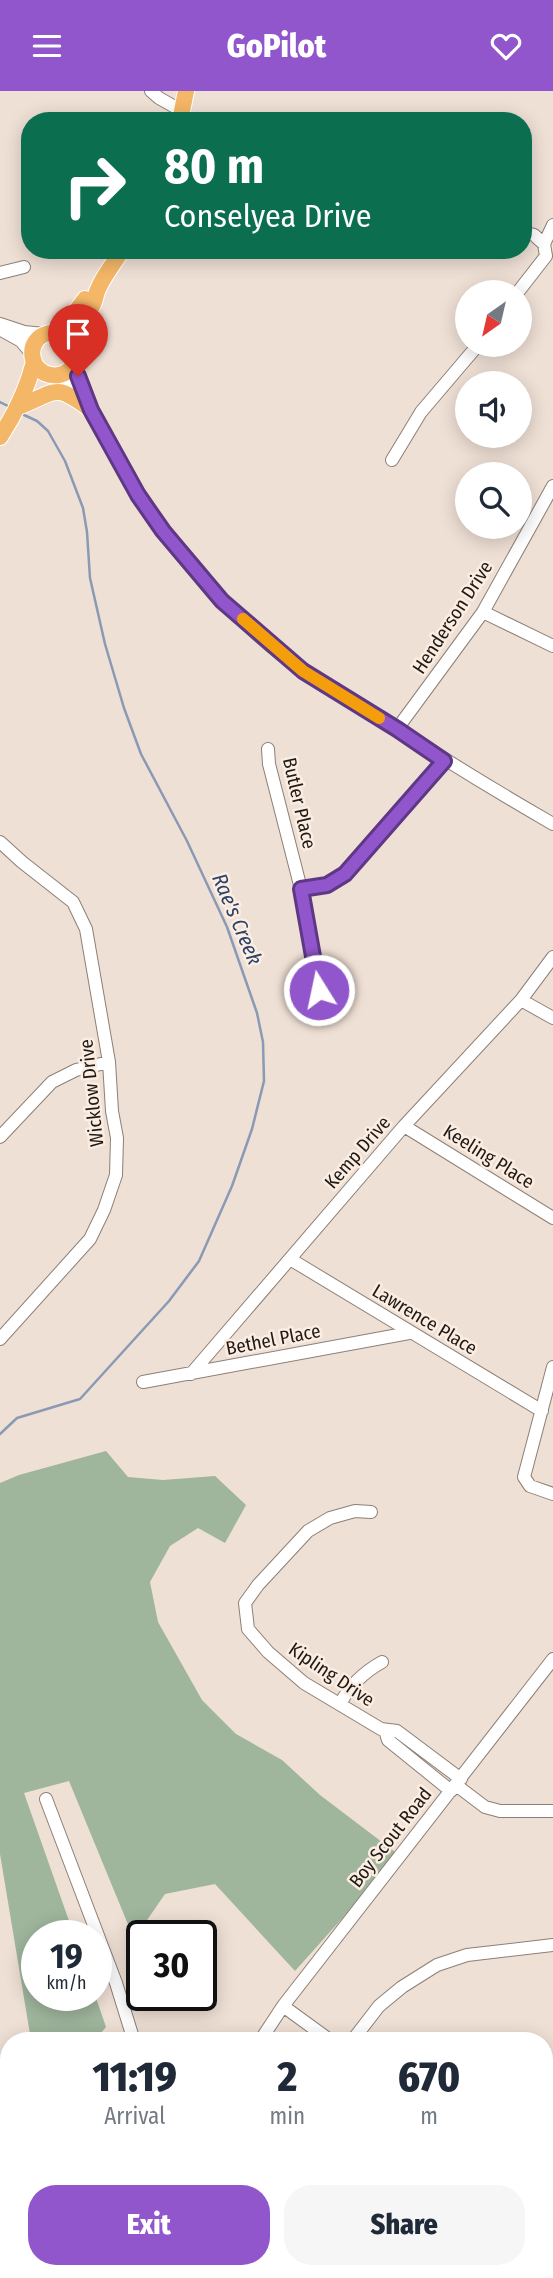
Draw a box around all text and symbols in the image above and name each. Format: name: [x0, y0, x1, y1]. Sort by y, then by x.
icon: menu: [28, 27, 66, 65]
text: GoPilot: [227, 27, 326, 65]
icon: heart: [487, 27, 525, 65]
text: 80 m: [164, 137, 264, 196]
icon: right: [49, 140, 140, 231]
text: Conselyea Drive: [164, 197, 372, 235]
north arrow: [455, 280, 532, 357]
map controls: [455, 280, 532, 539]
pin: [48, 304, 108, 376]
icon: arrive: [59, 315, 97, 353]
button: sound: [455, 371, 532, 448]
button: search: [455, 462, 532, 539]
street label: Henderson Drive: [407, 557, 497, 678]
street label: Butler Place: [278, 755, 321, 851]
water label: Rae's Creek: [206, 869, 268, 969]
position arrow: [282, 953, 356, 1027]
street label: Wicklow Drive: [74, 1038, 109, 1148]
street label: Kemp Drive: [320, 1111, 395, 1193]
street label: Keeling Place: [439, 1119, 538, 1193]
street label: Lawrence Place: [368, 1279, 481, 1360]
street label: Bethel Place: [224, 1319, 322, 1360]
street label: Kipling Drive: [285, 1637, 379, 1711]
street label: Boy Scout Road: [344, 1783, 437, 1892]
speed limit sign: 30: [126, 1920, 217, 2011]
text: 19: [50, 1935, 83, 1977]
text: km/h: [46, 1972, 87, 1994]
text: 11:19: [93, 2052, 177, 2102]
text: 2: [277, 2052, 297, 2102]
text: 670: [398, 2052, 460, 2102]
text: Arrival: [104, 2102, 165, 2130]
text: min: [269, 2102, 305, 2130]
text: m: [420, 2102, 438, 2130]
button: Exit: [28, 2185, 270, 2265]
button: Share: [284, 2185, 525, 2265]

